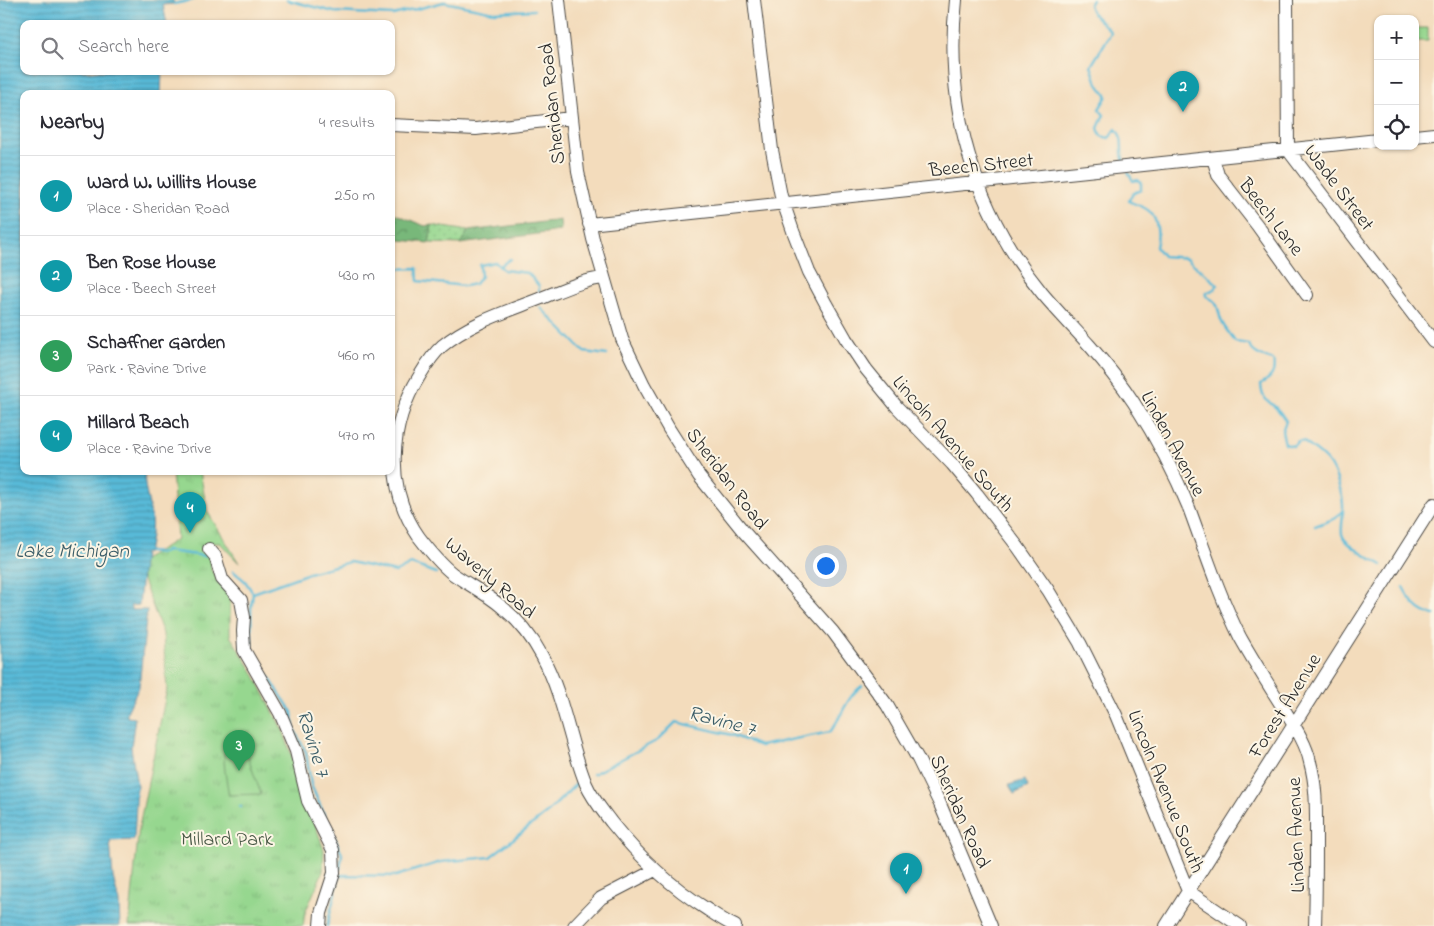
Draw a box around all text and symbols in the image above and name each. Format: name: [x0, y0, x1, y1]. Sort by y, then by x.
map controls: [1374, 15, 1419, 150]
button: +: [1374, 15, 1419, 60]
search box: [20, 20, 395, 75]
icon: search: [38, 34, 66, 62]
text: Search here: [78, 34, 169, 61]
street label: Sheridan Road: [533, 42, 574, 166]
button: −: [1374, 60, 1419, 105]
pin: 2: [1167, 71, 1199, 112]
button: locate: [1374, 105, 1419, 150]
text: Nearby: [40, 108, 104, 138]
text: 4 results: [319, 111, 375, 135]
street label: Wade Street: [1296, 139, 1380, 238]
street label: Beech Street: [926, 147, 1035, 187]
text: Ward W. Willits House: [87, 170, 256, 197]
street label: Beech Lane: [1230, 172, 1310, 263]
text: 1: [53, 184, 59, 208]
text: 250 m: [335, 184, 375, 208]
text: Place · Sheridan Road: [87, 197, 230, 221]
text: Ben Rose House: [87, 250, 216, 277]
text: 2: [52, 264, 60, 288]
text: 430 m: [338, 264, 375, 288]
text: Place · Beech Street: [87, 277, 216, 301]
text: Schaffner Garden: [87, 330, 225, 357]
text: 3: [53, 344, 59, 368]
text: 460 m: [338, 344, 375, 368]
text: Park · Ravine Drive: [87, 357, 206, 381]
street label: Lincoln Avenue South: [884, 370, 1020, 520]
street label: Linden Avenue: [1132, 386, 1212, 502]
text: Millard Beach: [87, 410, 189, 437]
street label: Sheridan Road: [678, 422, 774, 537]
text: 4: [53, 424, 59, 448]
text: 470 m: [338, 424, 375, 448]
text: Place · Ravine Drive: [87, 437, 211, 461]
pin: 4: [174, 492, 206, 533]
street label: Waverly Road: [437, 531, 541, 627]
water label: Lake Michigan: [15, 537, 130, 568]
your location: [813, 553, 839, 579]
street label: Forest Avenue: [1242, 648, 1330, 765]
water label: Ravine 7: [685, 699, 760, 746]
water label: Ravine 7: [288, 706, 337, 782]
street label: Lincoln Avenue South: [1119, 706, 1211, 878]
pin: 3: [223, 730, 255, 771]
street label: Sheridan Road: [921, 751, 997, 873]
street label: Linden Avenue: [1281, 777, 1314, 893]
park label: Millard Park: [181, 826, 273, 855]
pin: 1: [890, 853, 922, 894]

